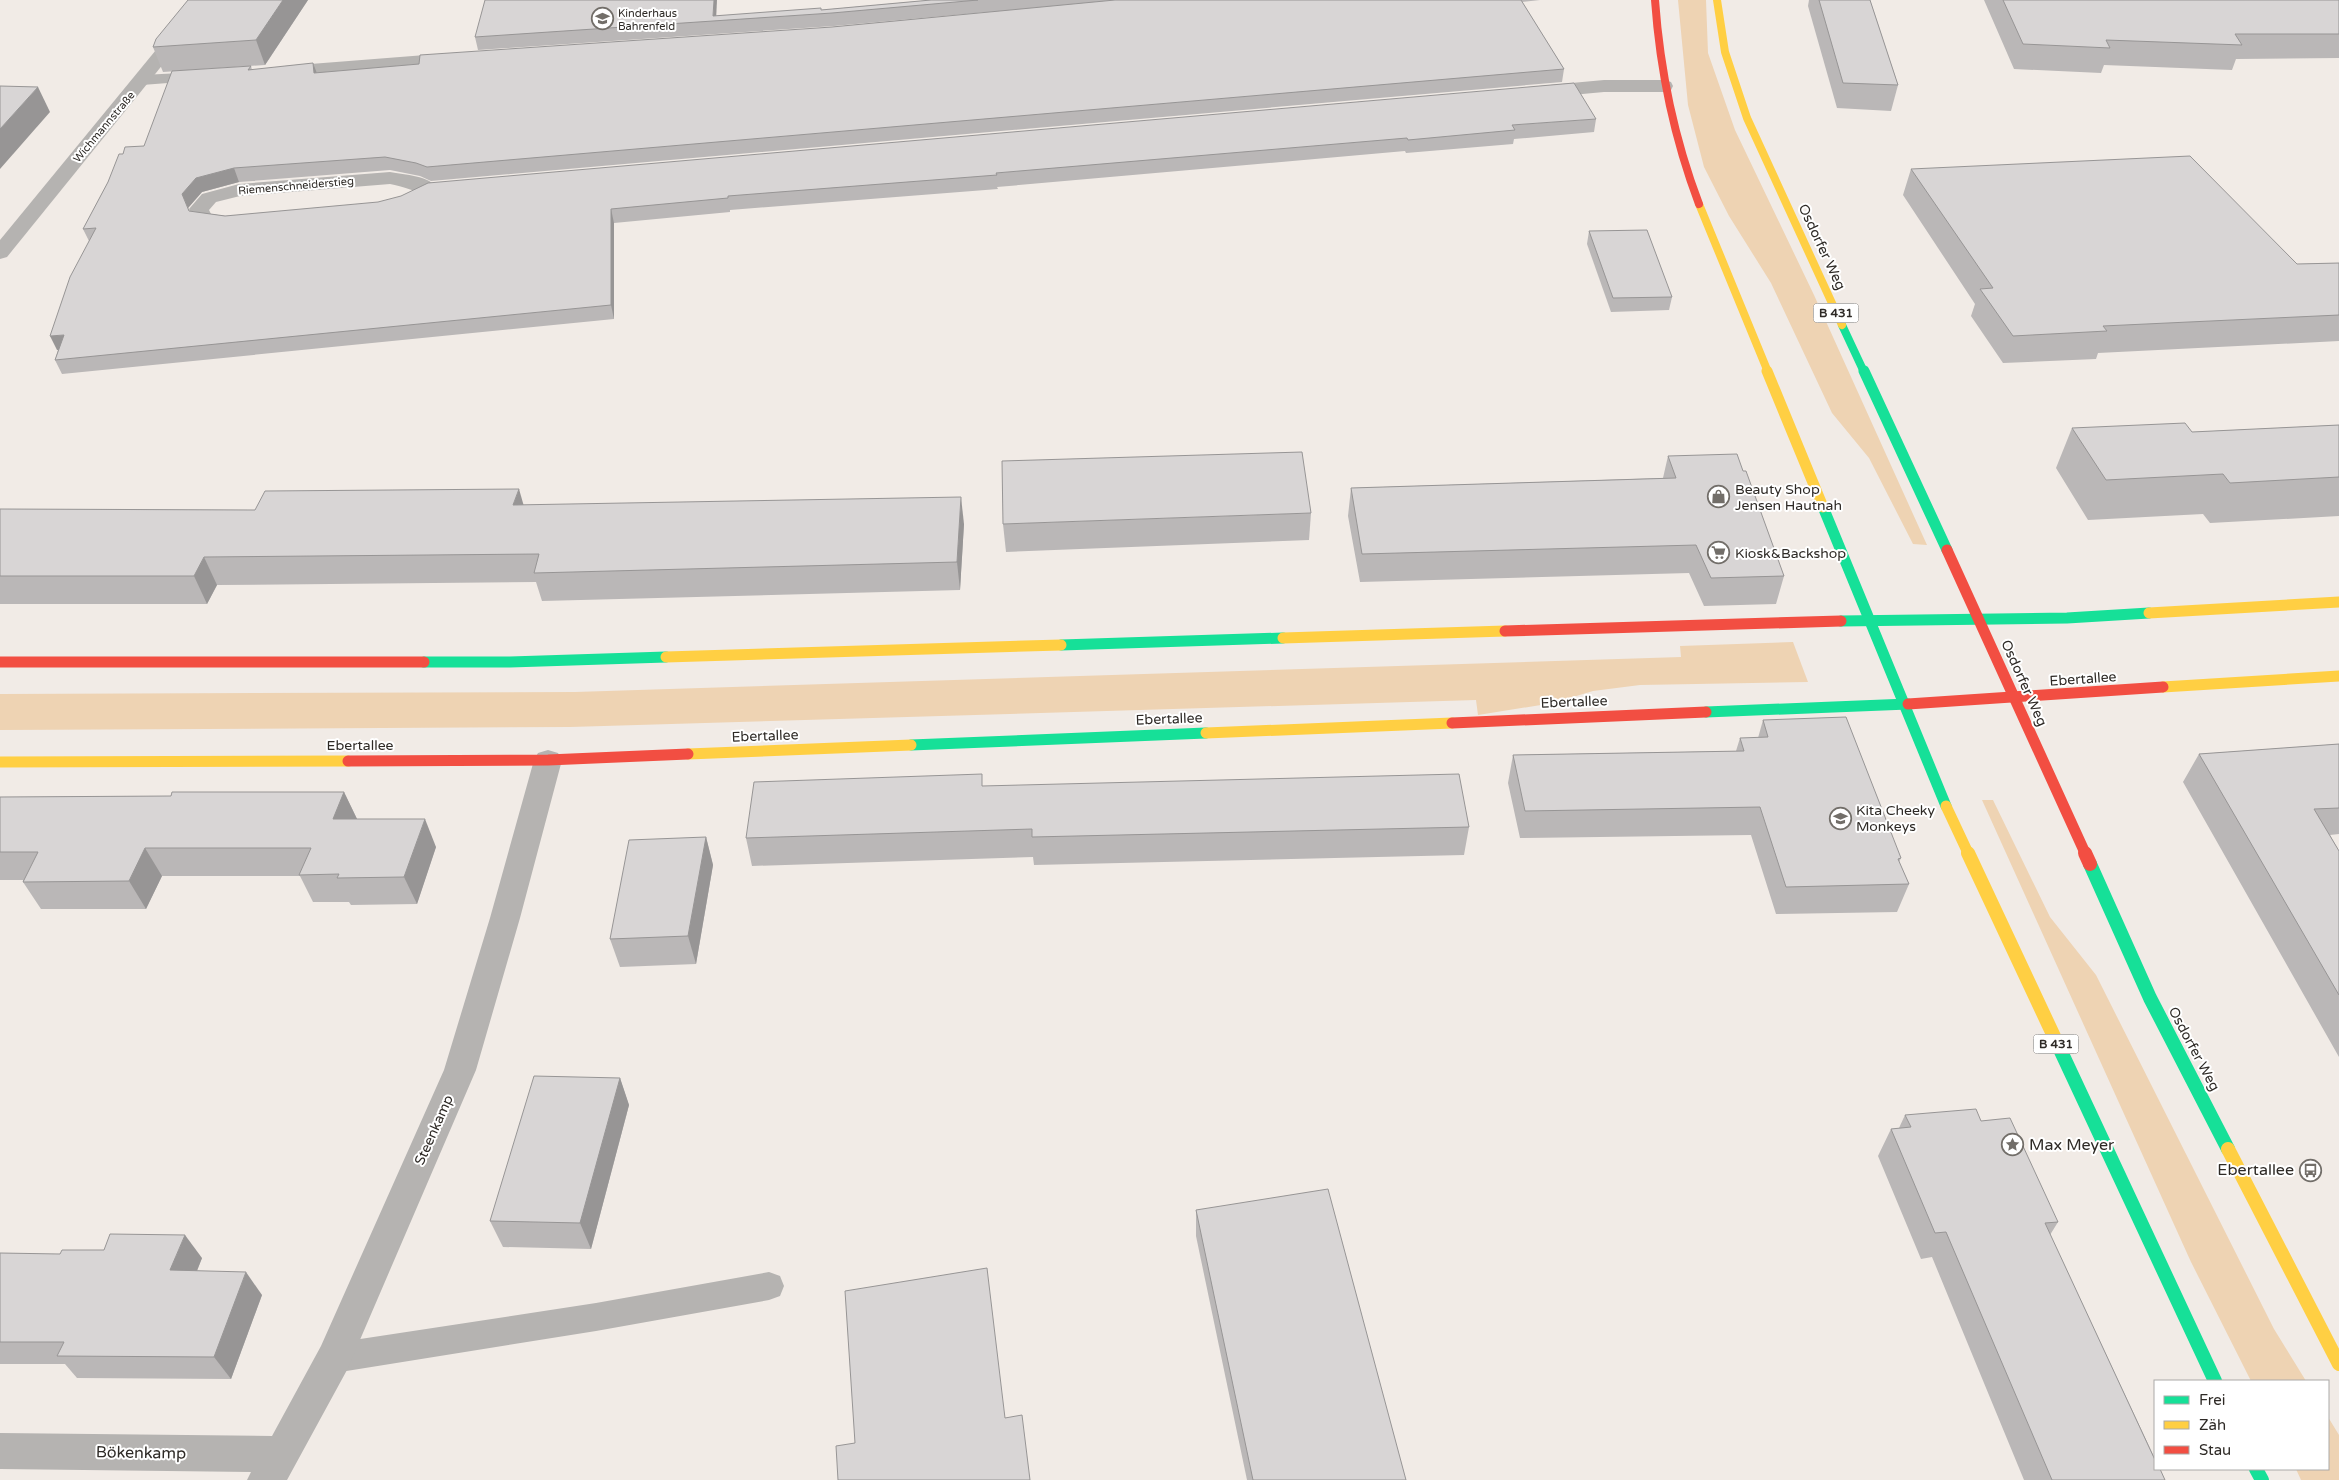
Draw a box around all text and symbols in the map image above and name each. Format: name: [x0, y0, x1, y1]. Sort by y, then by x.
school or university icon: Kinderhaus Bahrenfeld: [590, 7, 614, 31]
place label: Kinderhaus Bahrenfeld: [618, 7, 677, 33]
street label: Wichmannstraße: [70, 89, 138, 165]
street label: Riemenschneiderstieg: [238, 174, 354, 198]
street label: Osdorfer Weg: [1795, 201, 1849, 293]
road number: B 431: [1814, 304, 1858, 322]
place label: Beauty Shop Jensen Hautnah: [1735, 481, 1842, 514]
shop icon: Beauty Shop Jensen Hautnah: [1707, 485, 1731, 509]
supermarket icon: Kiosk&Backshop: [1707, 541, 1731, 565]
place label: Kiosk&Backshop: [1735, 545, 1846, 562]
street label: Osdorfer Weg: [1997, 637, 2051, 729]
street label: Ebertallee: [2049, 668, 2117, 690]
street label: Ebertallee: [1540, 692, 1608, 712]
street label: Ebertallee: [1135, 709, 1203, 729]
street label: Ebertallee: [731, 726, 799, 746]
street label: Ebertallee: [326, 737, 394, 754]
place label: Kita Cheeky Monkeys: [1856, 802, 1935, 835]
school or university icon: Kita Cheeky Monkeys: [1828, 806, 1852, 830]
street label: Osdorfer Weg: [2165, 1004, 2223, 1094]
road number: B 431: [2034, 1034, 2078, 1054]
street label: Steenkamp: [411, 1092, 457, 1168]
place icon: Max Meyer: [2001, 1133, 2025, 1157]
place label: Max Meyer: [2029, 1135, 2115, 1155]
bus stop icon: Ebertallee: [2298, 1158, 2322, 1182]
place label: Ebertallee: [2217, 1160, 2294, 1180]
legend: [2154, 1380, 2329, 1470]
text: Frei: [2199, 1391, 2225, 1409]
text: Zäh: [2199, 1416, 2226, 1434]
text: Stau: [2199, 1441, 2231, 1459]
street label: Bökenkamp: [96, 1442, 186, 1464]

